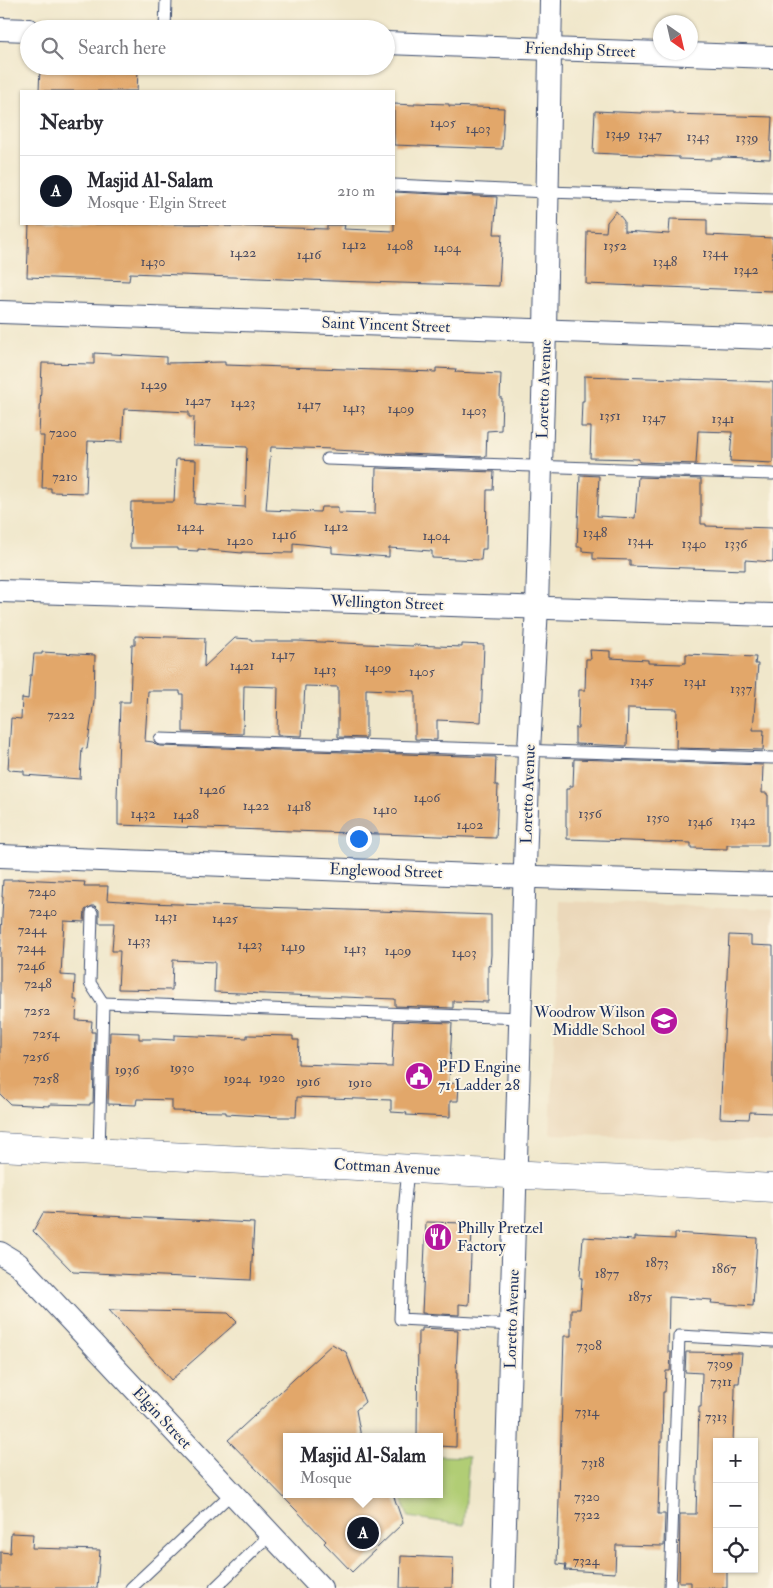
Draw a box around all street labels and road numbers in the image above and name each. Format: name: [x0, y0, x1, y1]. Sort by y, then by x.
street label: Friendship Street: [524, 38, 636, 63]
street label: Saint Vincent Street: [321, 313, 451, 337]
street label: Loretto Avenue: [532, 339, 556, 439]
street label: Wellington Street: [329, 591, 444, 615]
street label: Loretto Avenue: [516, 744, 540, 844]
street label: Englewood Street: [329, 859, 443, 883]
street label: Cottman Avenue: [333, 1154, 441, 1180]
street label: Loretto Avenue: [500, 1269, 524, 1369]
street label: Elgin Street: [128, 1383, 196, 1453]

